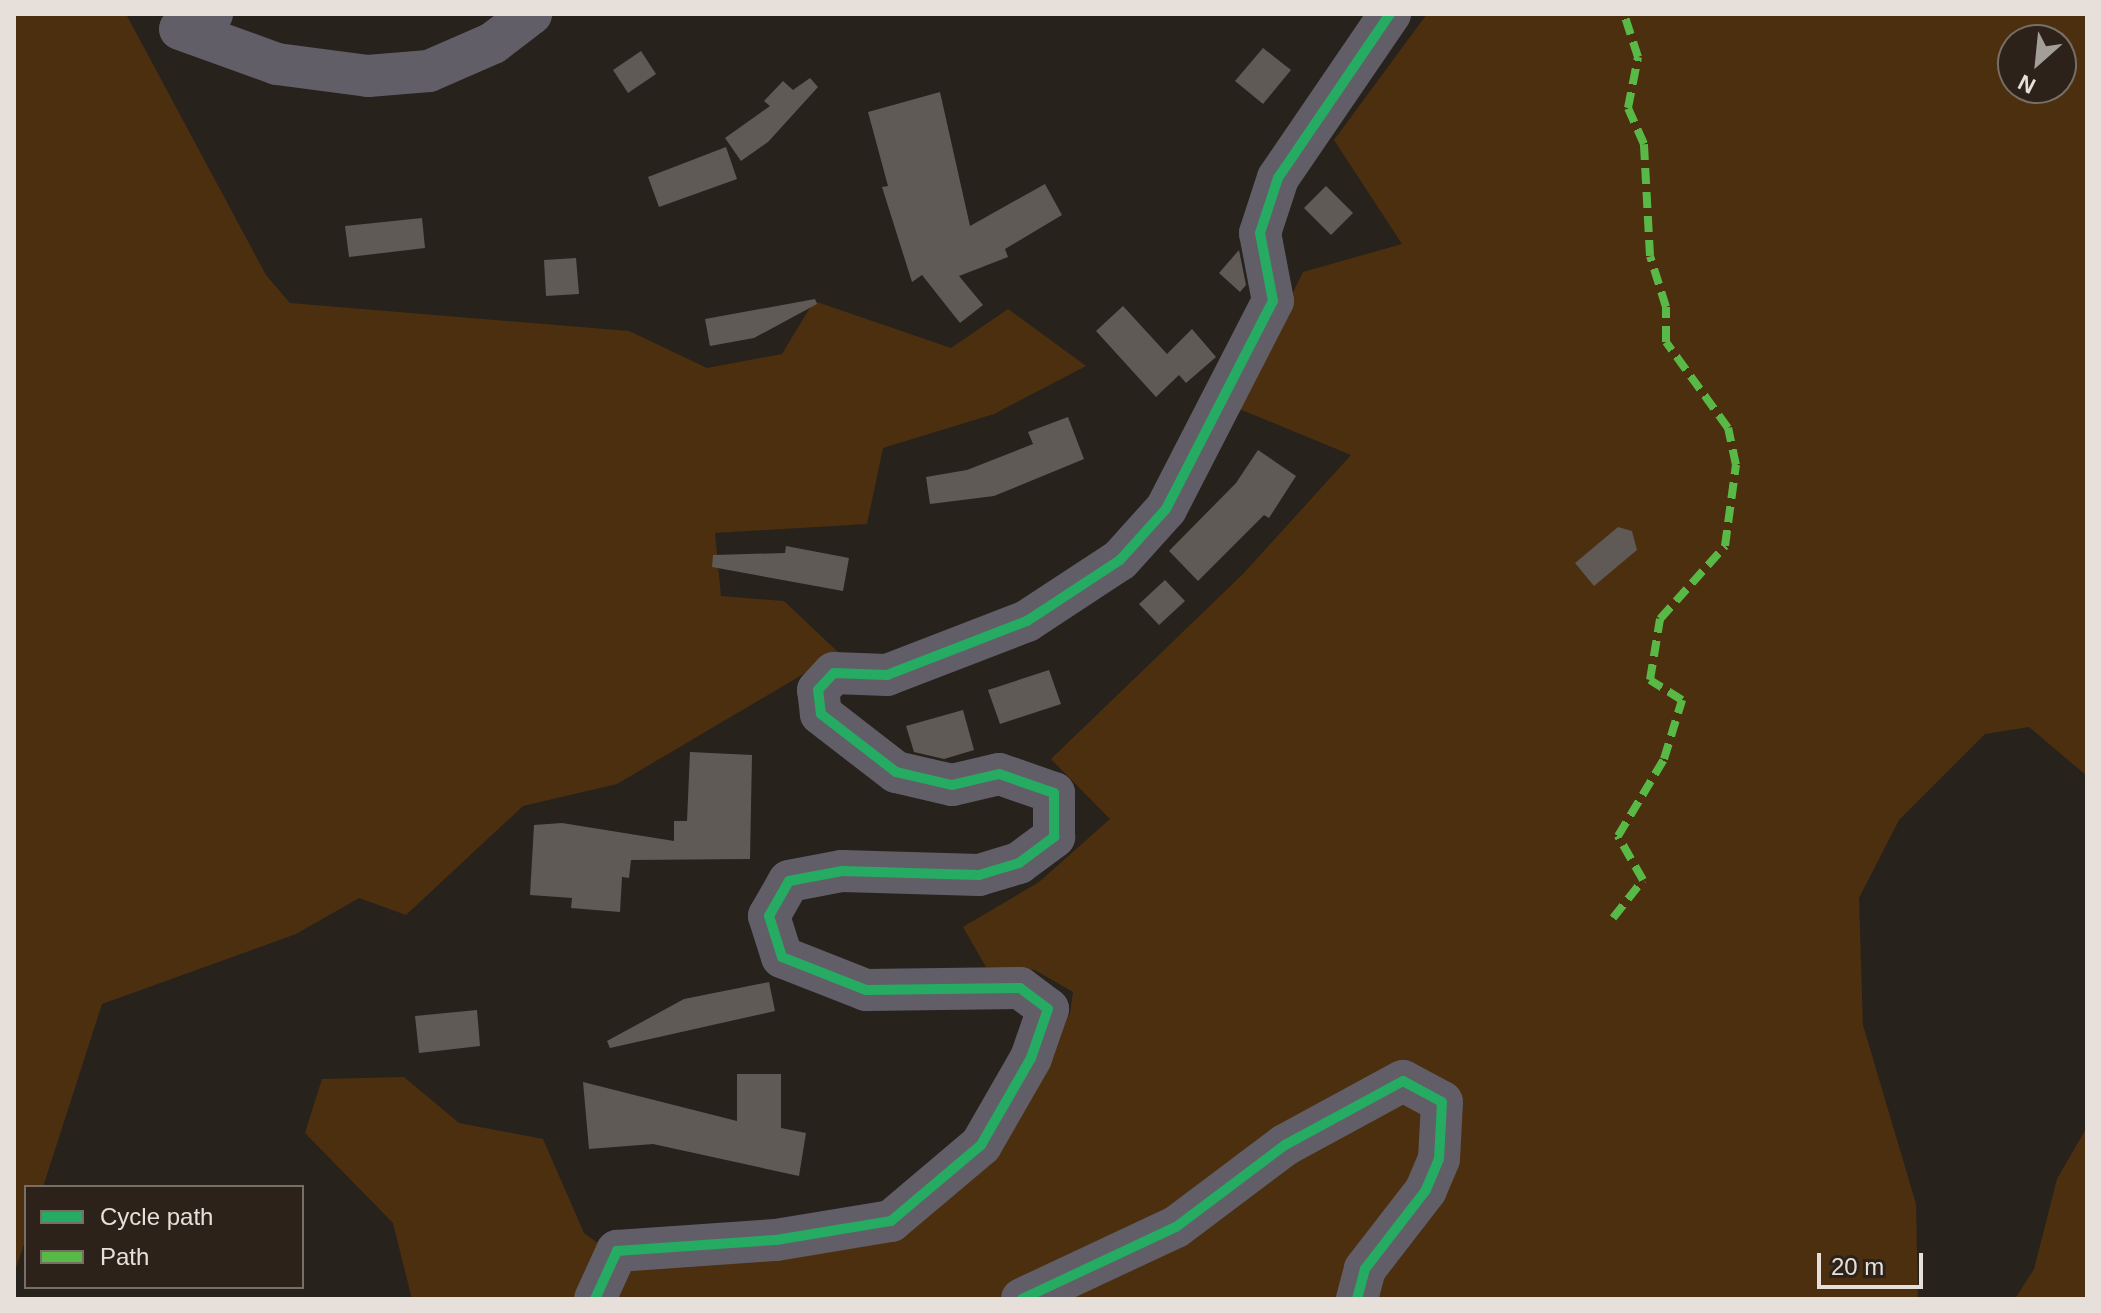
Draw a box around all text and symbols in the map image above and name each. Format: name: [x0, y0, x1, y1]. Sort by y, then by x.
north arrow: [1997, 24, 2077, 104]
text: N: [2014, 69, 2040, 99]
legend: [24, 1185, 304, 1289]
text: Cycle path: [100, 1203, 213, 1230]
scale bar: [1821, 1237, 1927, 1287]
text: Path: [100, 1243, 149, 1270]
text: 20 m: [1831, 1253, 1884, 1280]

